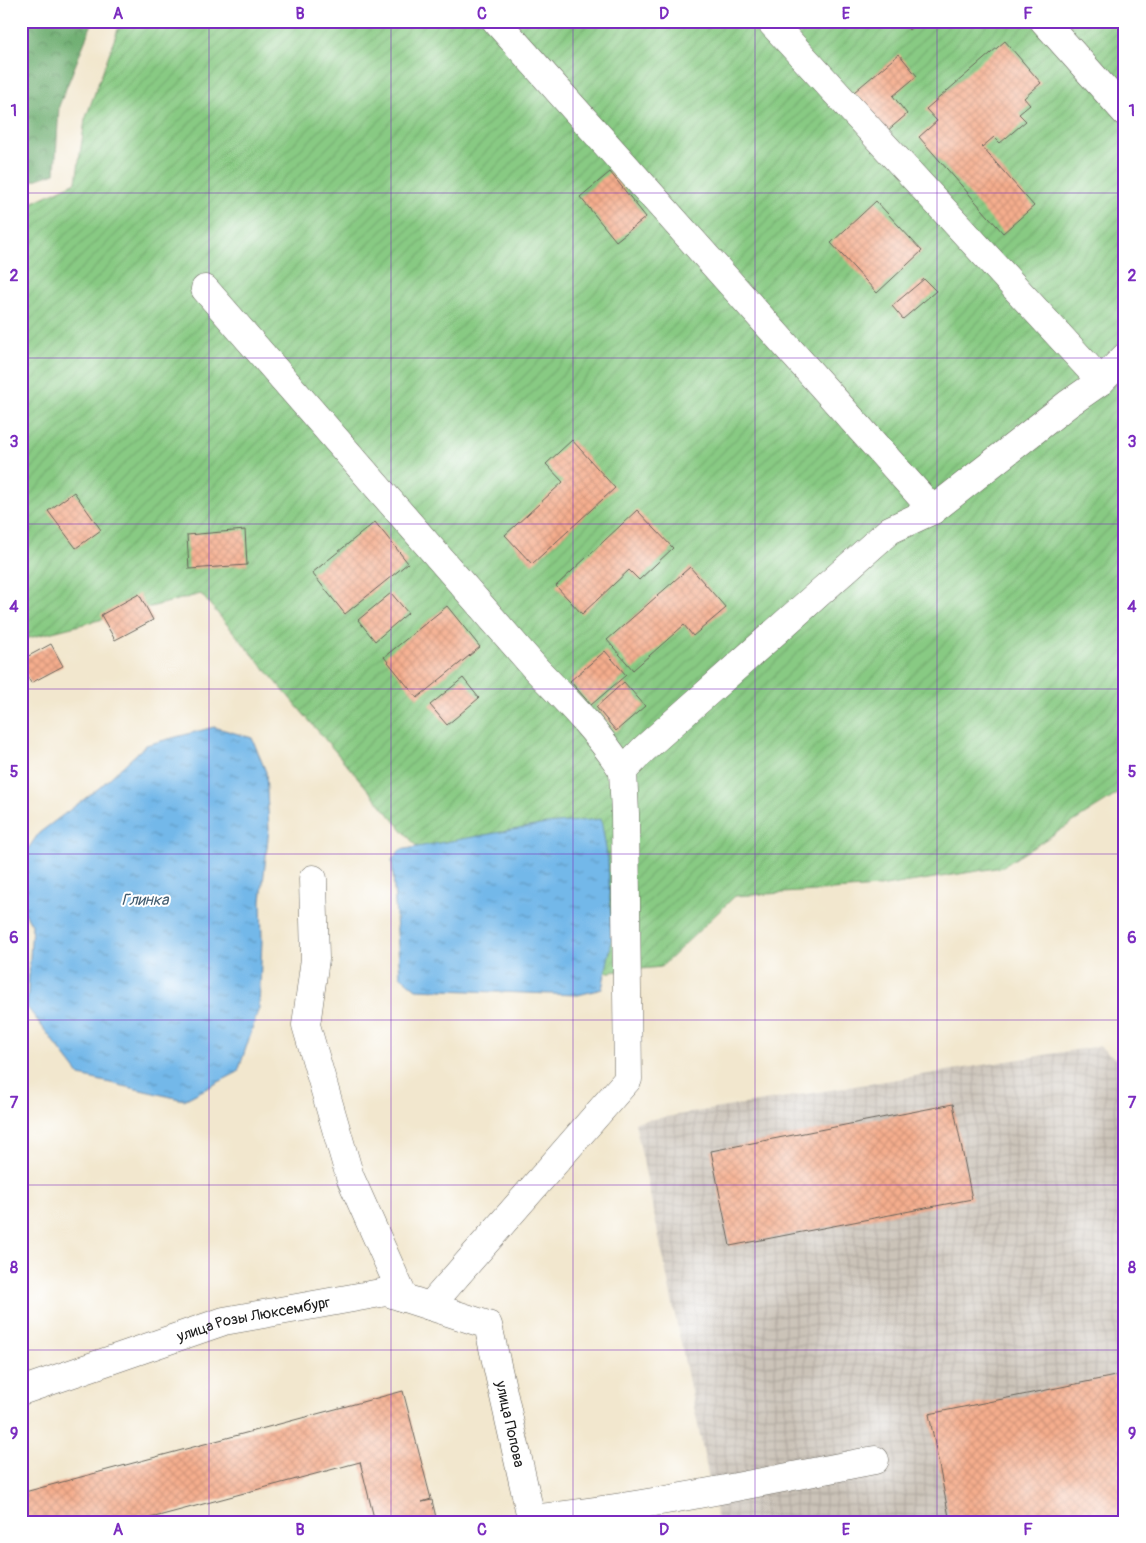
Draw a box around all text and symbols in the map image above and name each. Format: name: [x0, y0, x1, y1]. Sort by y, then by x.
text: A: [113, 4, 124, 24]
text: B: [295, 4, 305, 24]
text: C: [477, 4, 487, 24]
text: D: [659, 4, 669, 24]
text: E: [842, 4, 851, 24]
text: F: [1023, 4, 1033, 24]
text: 1: [11, 101, 17, 121]
text: 1: [1129, 101, 1135, 121]
text: 2: [10, 266, 19, 286]
text: 2: [1128, 266, 1137, 286]
text: 3: [10, 432, 19, 452]
text: 3: [1128, 432, 1137, 452]
text: 4: [9, 597, 19, 617]
text: 4: [1127, 597, 1137, 617]
text: 5: [10, 762, 19, 782]
text: 5: [1128, 762, 1137, 782]
water label: Глинка: [122, 890, 170, 910]
text: 6: [9, 928, 19, 948]
text: 6: [1127, 928, 1137, 948]
text: 7: [10, 1093, 19, 1113]
text: 7: [1128, 1093, 1137, 1113]
text: 8: [10, 1258, 18, 1278]
text: 8: [1128, 1258, 1136, 1278]
street label: улица Розы Люксембург: [173, 1293, 332, 1346]
street label: улица Попова: [491, 1378, 529, 1469]
text: 9: [10, 1424, 18, 1444]
text: 9: [1128, 1424, 1136, 1444]
text: A: [113, 1520, 124, 1540]
text: B: [295, 1520, 305, 1540]
text: C: [477, 1520, 487, 1540]
text: D: [659, 1520, 669, 1540]
text: E: [842, 1520, 851, 1540]
text: F: [1023, 1520, 1033, 1540]

